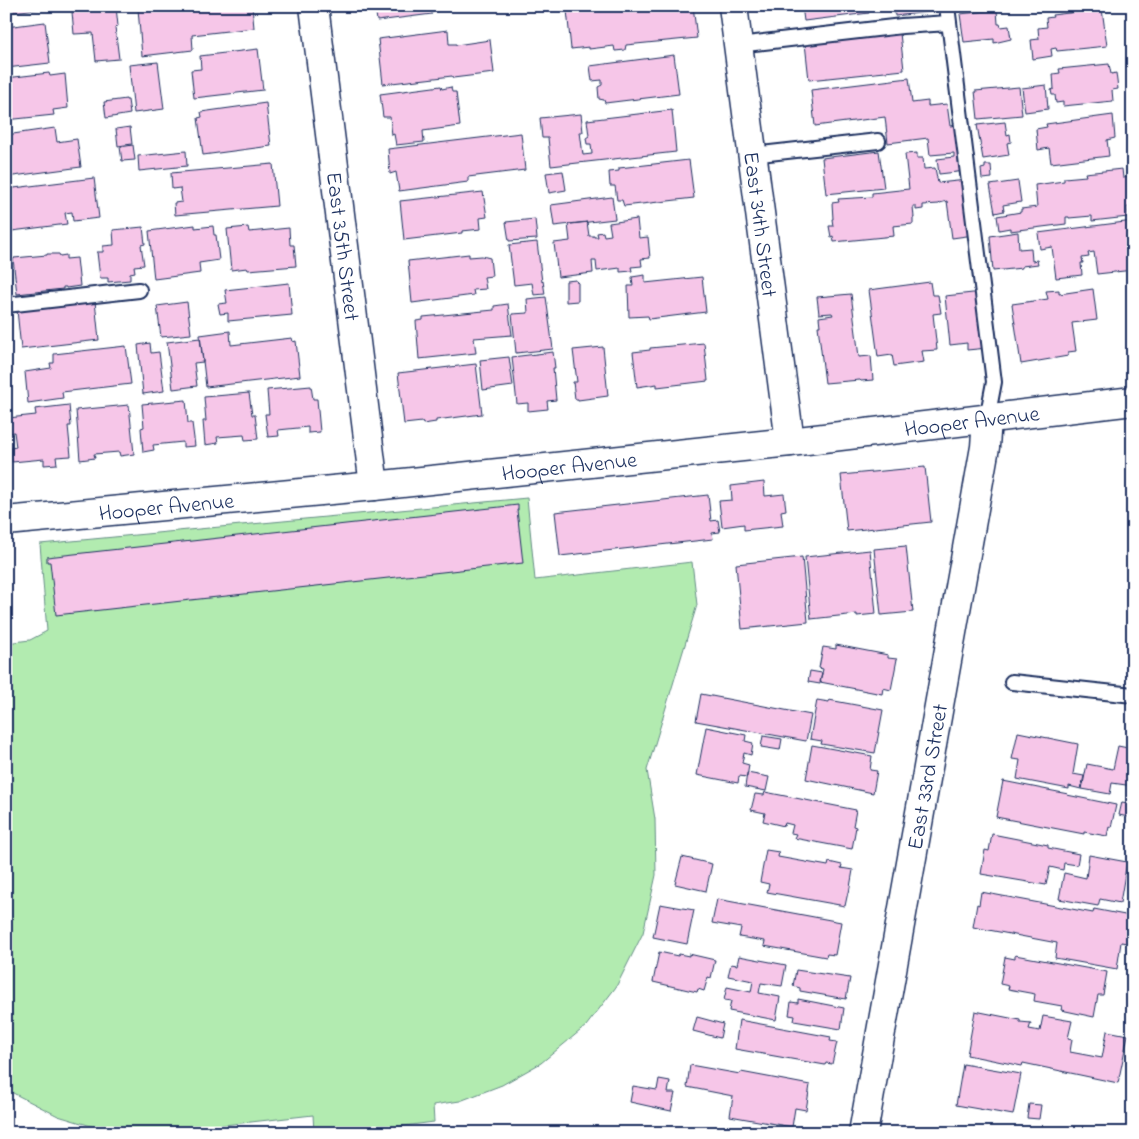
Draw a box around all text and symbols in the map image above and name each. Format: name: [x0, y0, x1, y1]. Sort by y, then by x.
street label: East 34th Street: [733, 150, 784, 300]
street label: East 35th Street: [316, 170, 366, 323]
street label: Hooper Avenue: [903, 399, 1041, 447]
street label: Hooper Avenue: [500, 445, 639, 491]
street label: Hooper Avenue: [97, 486, 236, 531]
street label: East 33rd Street: [901, 701, 958, 853]

